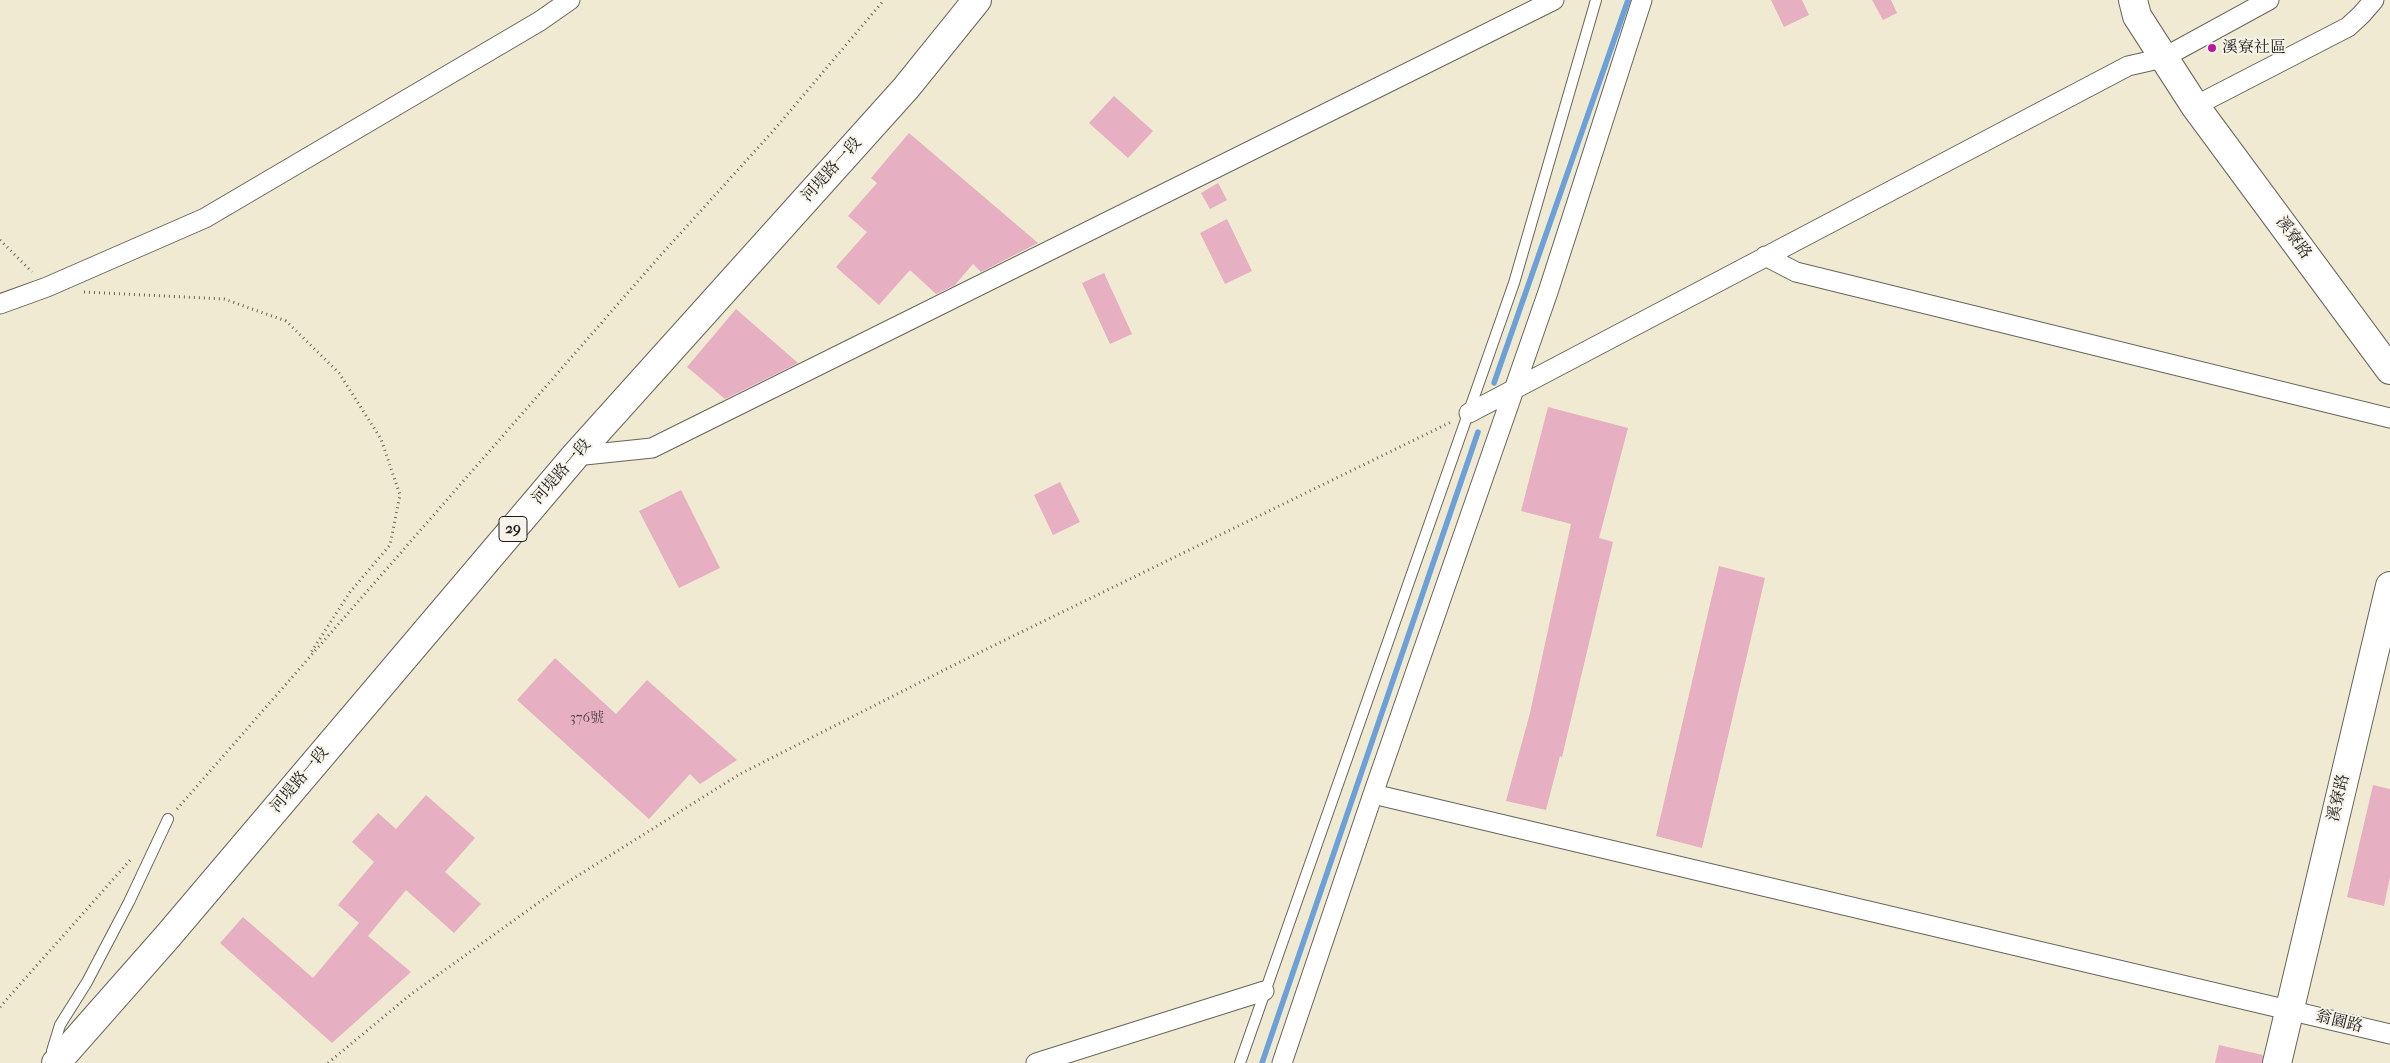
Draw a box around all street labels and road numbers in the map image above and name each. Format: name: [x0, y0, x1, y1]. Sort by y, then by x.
street label: 河堤路一段: [798, 134, 866, 206]
street label: 溪寮路: [2271, 213, 2315, 263]
street label: 河堤路一段: [529, 436, 595, 508]
road number: 29: [499, 516, 527, 542]
street label: 河堤路一段: [267, 743, 333, 817]
street label: 溪寮路: [2324, 772, 2354, 824]
street label: 翁園路: [2313, 1007, 2365, 1037]

